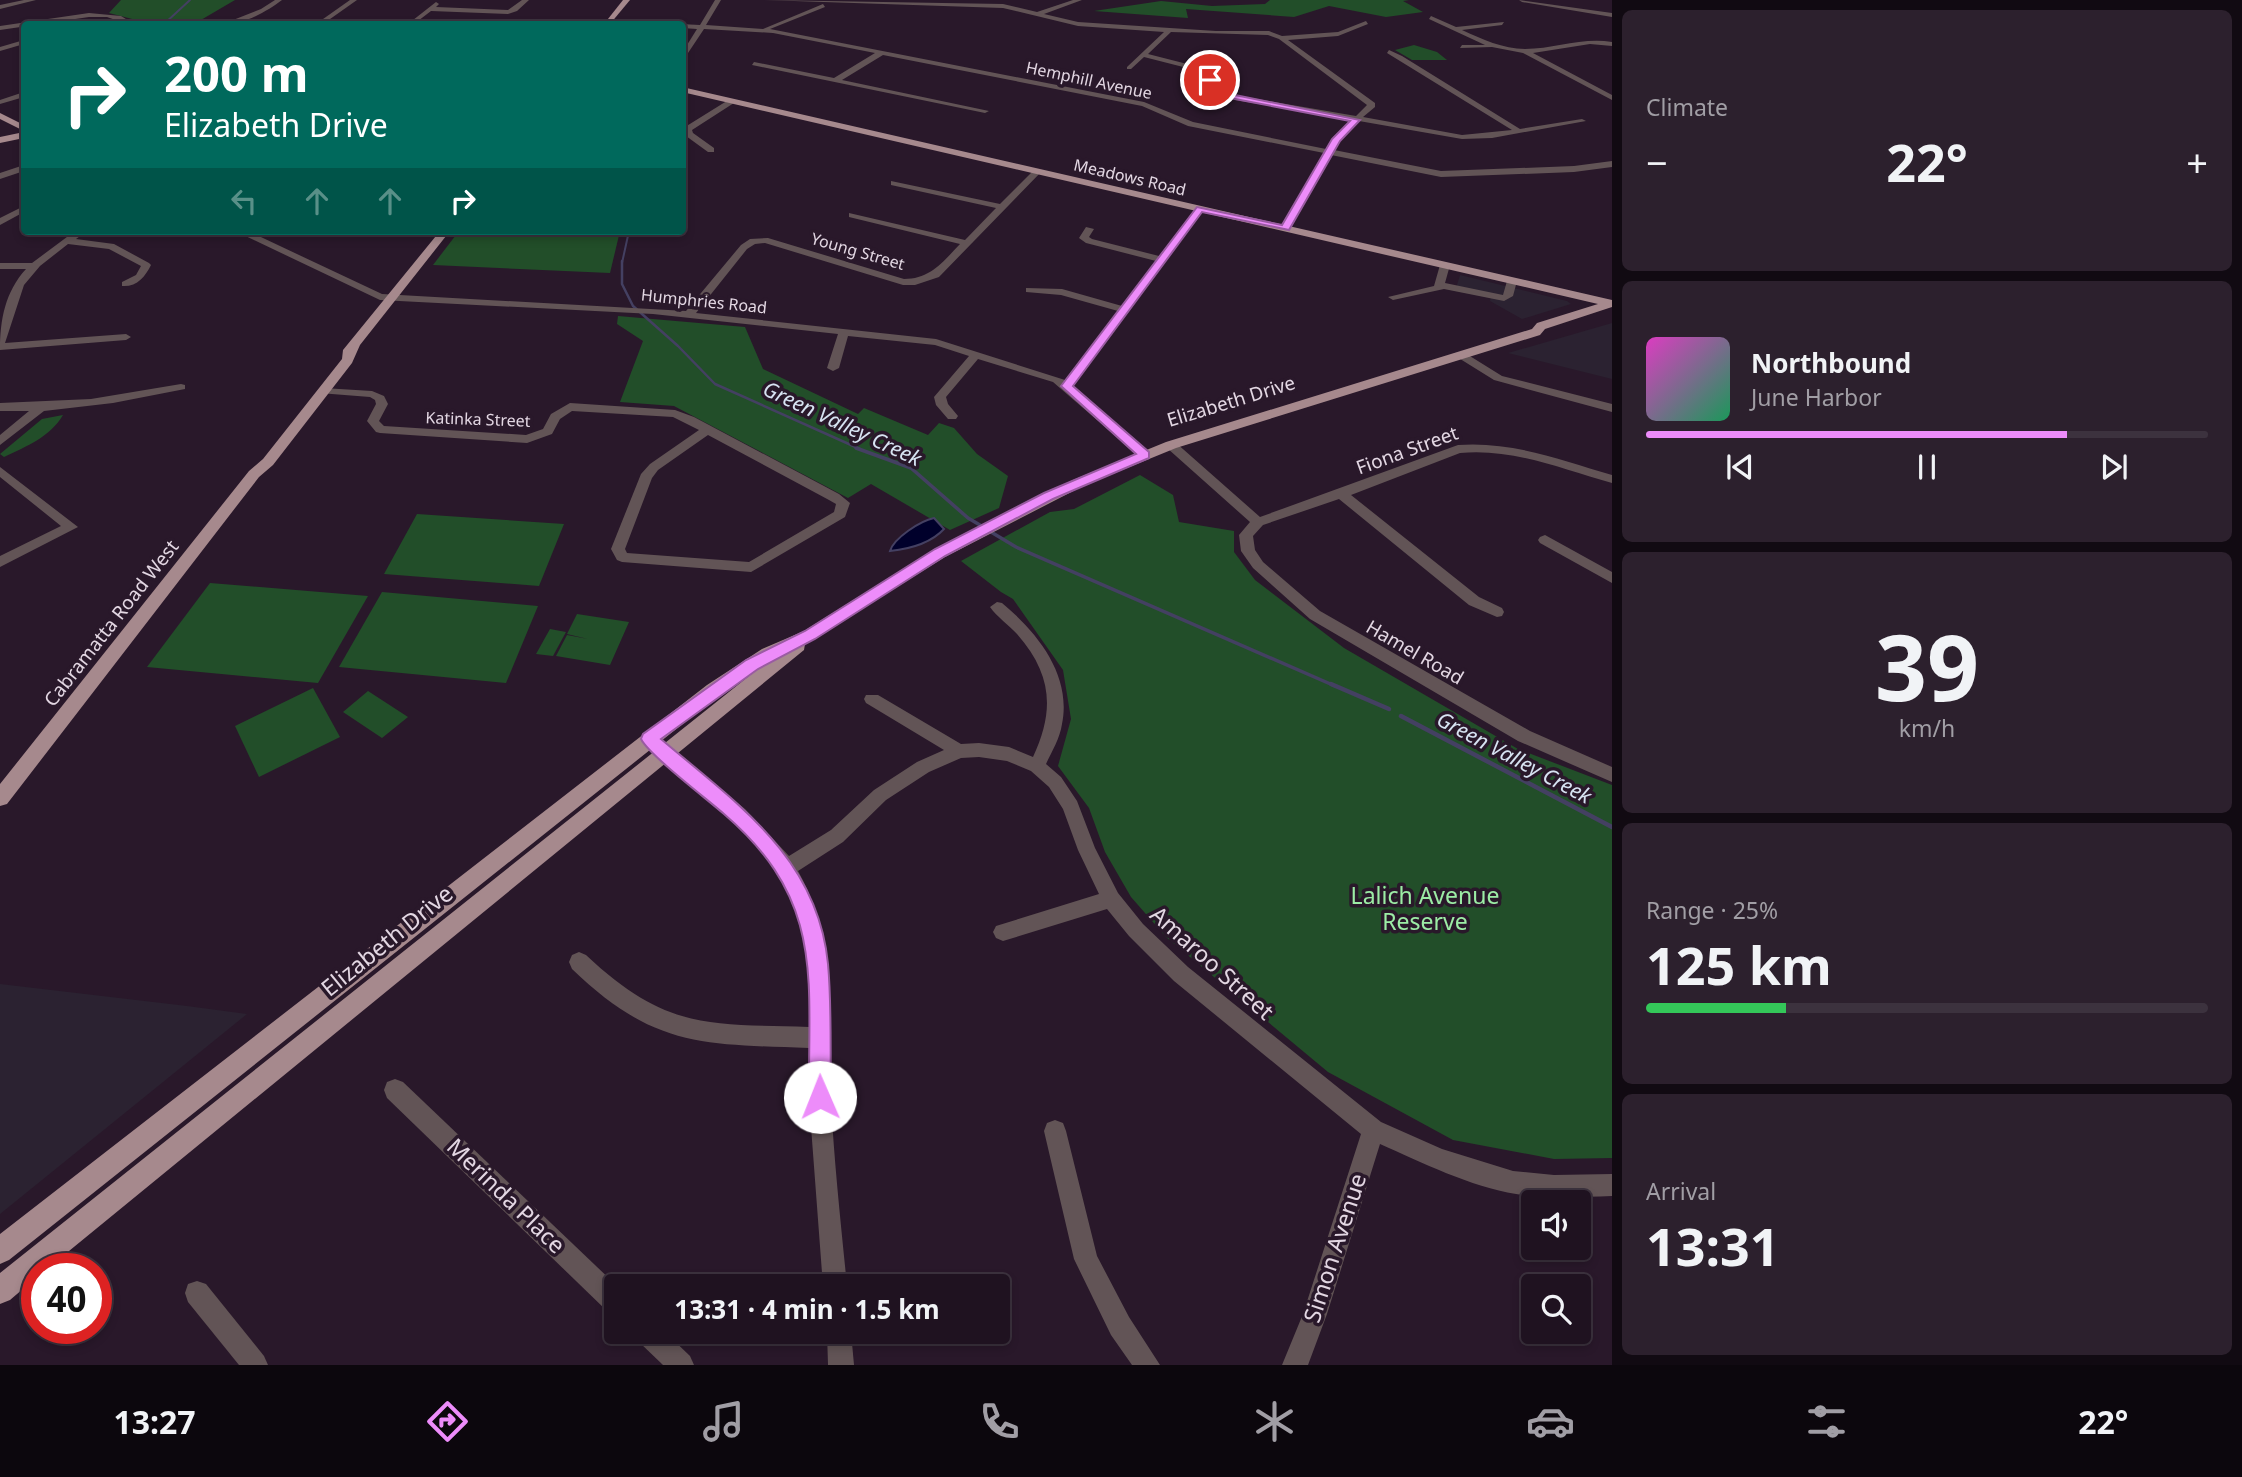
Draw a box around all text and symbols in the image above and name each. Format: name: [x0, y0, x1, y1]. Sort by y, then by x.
text: 200 m: [164, 40, 309, 106]
icon: right: [49, 49, 140, 140]
pin: [1180, 50, 1240, 110]
street label: Hemphill Avenue: [1024, 56, 1154, 104]
icon: arrive: [1191, 61, 1229, 99]
text: Climate: [1646, 91, 1728, 123]
text: Elizabeth Drive: [164, 103, 388, 146]
text: 22°: [1886, 126, 1968, 197]
text: −: [1646, 136, 1668, 188]
text: +: [2186, 136, 2208, 188]
street label: Meadows Road: [1072, 153, 1188, 201]
icon: left: [225, 182, 263, 220]
icon: ahead: [298, 182, 336, 220]
icon: ahead: [371, 182, 409, 220]
icon: right: [444, 182, 482, 220]
street label: Young Street: [809, 227, 908, 275]
street label: Humphries Road: [640, 283, 768, 319]
text: Northbound: [1751, 345, 1911, 381]
street label: Elizabeth Drive: [1164, 369, 1298, 433]
water label: Green Valley Creek: [759, 374, 928, 473]
text: June Harbor: [1751, 381, 1882, 413]
street label: Katinka Street: [425, 406, 531, 432]
street label: Fiona Street: [1352, 419, 1462, 480]
icon: previous: [1721, 448, 1759, 486]
icon: pause: [1908, 448, 1946, 486]
icon: next: [2095, 448, 2133, 486]
street label: Cabramatta Road West: [38, 534, 184, 712]
text: 39: [1875, 604, 1979, 728]
street label: Hamel Road: [1361, 614, 1469, 690]
water label: Green Valley Creek: [1432, 704, 1598, 811]
text: km/h: [1899, 712, 1955, 744]
street label: Elizabeth Drive: [314, 877, 459, 1003]
park label: Lalich Avenue Reserve: [1351, 879, 1499, 937]
text: Range · 25%: [1646, 894, 1778, 926]
street label: Amaroo Street: [1144, 898, 1281, 1026]
text: 125 km: [1646, 929, 1832, 1000]
position arrow: [783, 1060, 857, 1134]
street label: Merinda Place: [440, 1131, 573, 1260]
street label: Simon Avenue: [1295, 1169, 1373, 1326]
text: Arrival: [1646, 1175, 1716, 1207]
map controls: [1521, 1190, 1591, 1344]
button: sound: [1521, 1190, 1591, 1260]
text: 13:31: [1646, 1210, 1780, 1281]
speed limit sign: 40: [21, 1253, 112, 1344]
button: search: [1521, 1274, 1591, 1344]
text: 13:31 · 4 min · 1.5 km: [674, 1291, 940, 1327]
icon: directions: [423, 1397, 472, 1446]
icon: music: [699, 1397, 748, 1446]
icon: phone: [975, 1397, 1024, 1446]
icon: climate: [1250, 1397, 1299, 1446]
icon: car: [1526, 1397, 1575, 1446]
icon: filters: [1802, 1397, 1851, 1446]
text: 13:27: [113, 1400, 196, 1443]
text: 22°: [2078, 1400, 2128, 1443]

